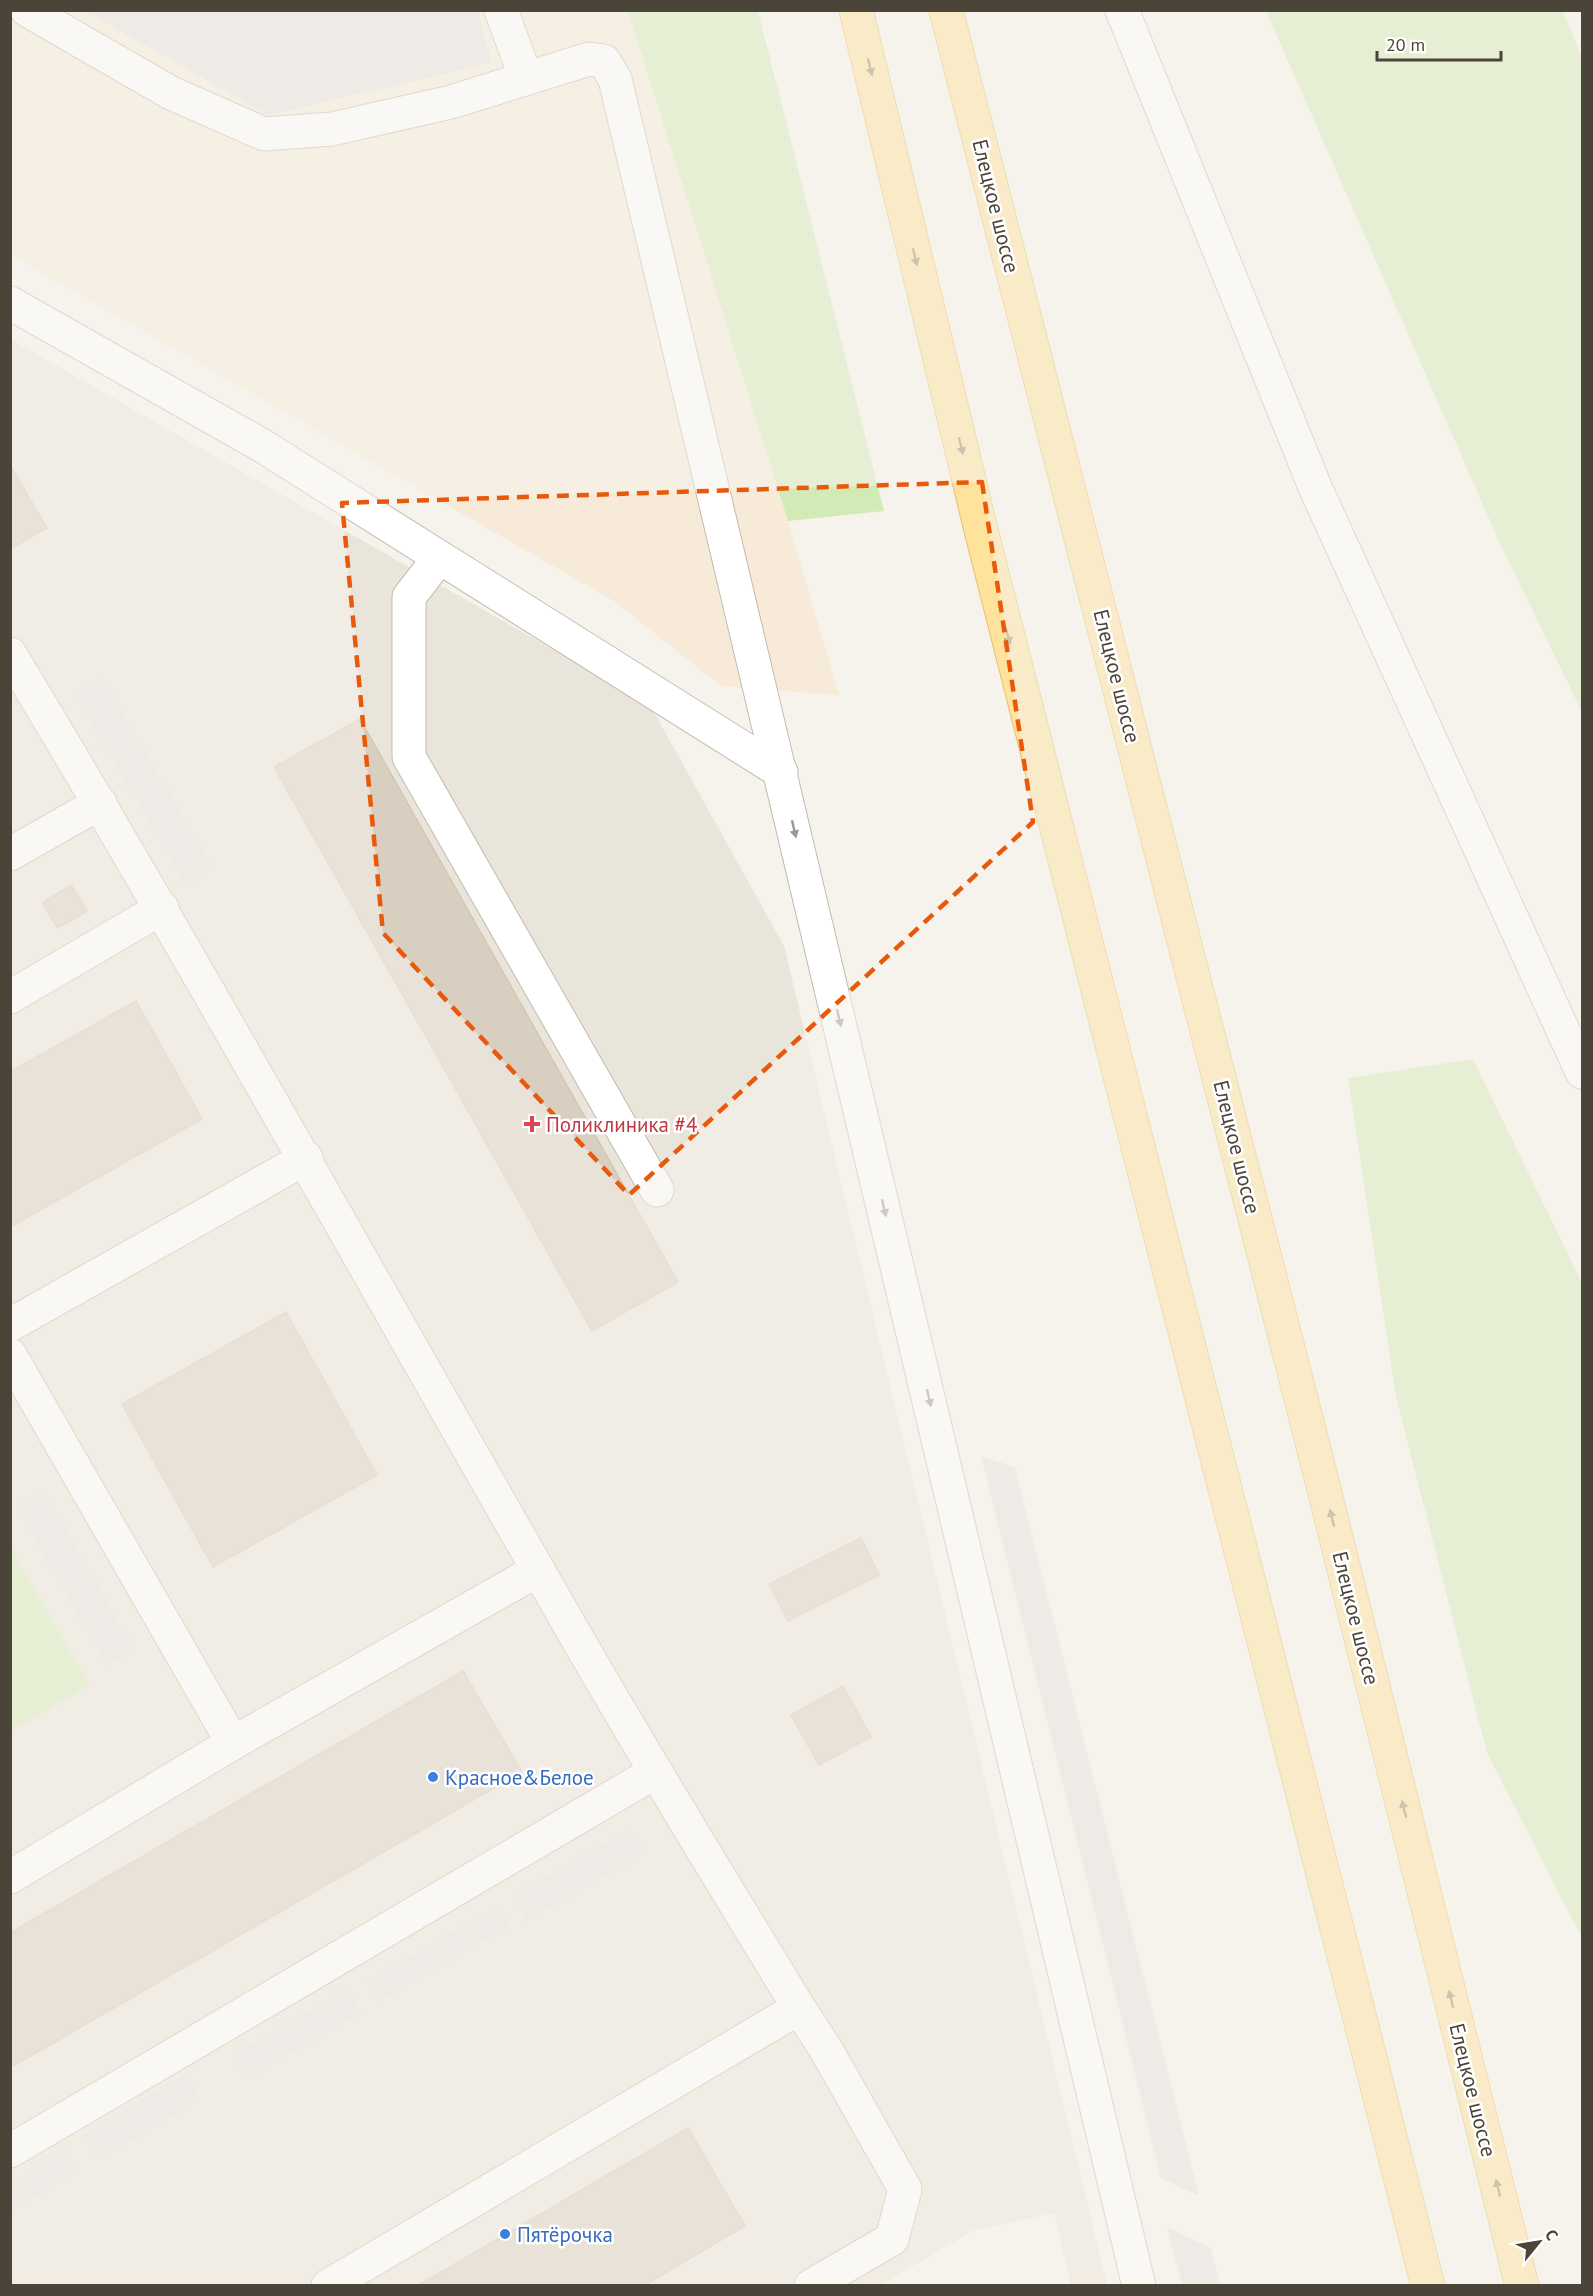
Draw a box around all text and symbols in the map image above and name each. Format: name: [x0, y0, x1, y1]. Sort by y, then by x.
scale bar: [1377, 24, 1502, 62]
text: 20 m: [1386, 33, 1425, 56]
one-way arrow: [865, 58, 875, 77]
street label: Елецкое шоссе: [966, 136, 1026, 276]
one-way arrow: [911, 248, 921, 266]
one-way arrow: [957, 437, 967, 456]
street label: Елецкое шоссе: [1087, 606, 1147, 746]
one-way arrow: [1004, 626, 1014, 645]
one-way arrow: [790, 819, 799, 838]
one-way arrow: [835, 1009, 844, 1028]
street label: Елецкое шоссе: [1207, 1077, 1267, 1217]
place label: Поликлиника #4: [546, 1111, 697, 1138]
marker: Поликлиника #4: [523, 1115, 541, 1133]
one-way arrow: [880, 1199, 889, 1218]
one-way arrow: [924, 1389, 934, 1407]
one-way arrow: [1326, 1509, 1336, 1527]
street label: Елецкое шоссе: [1326, 1548, 1386, 1688]
place label: Красное&Белое: [445, 1764, 594, 1791]
marker: Красное&Белое: [426, 1770, 440, 1784]
one-way arrow: [1398, 1800, 1408, 1819]
one-way arrow: [1445, 1989, 1455, 2008]
street label: Елецкое шоссе: [1443, 2020, 1503, 2160]
one-way arrow: [1492, 2179, 1502, 2197]
north arrow: [1509, 2212, 1569, 2272]
place label: Пятёрочка: [517, 2221, 613, 2248]
text: С: [1541, 2226, 1563, 2243]
marker: Пятёрочка: [498, 2227, 512, 2241]

